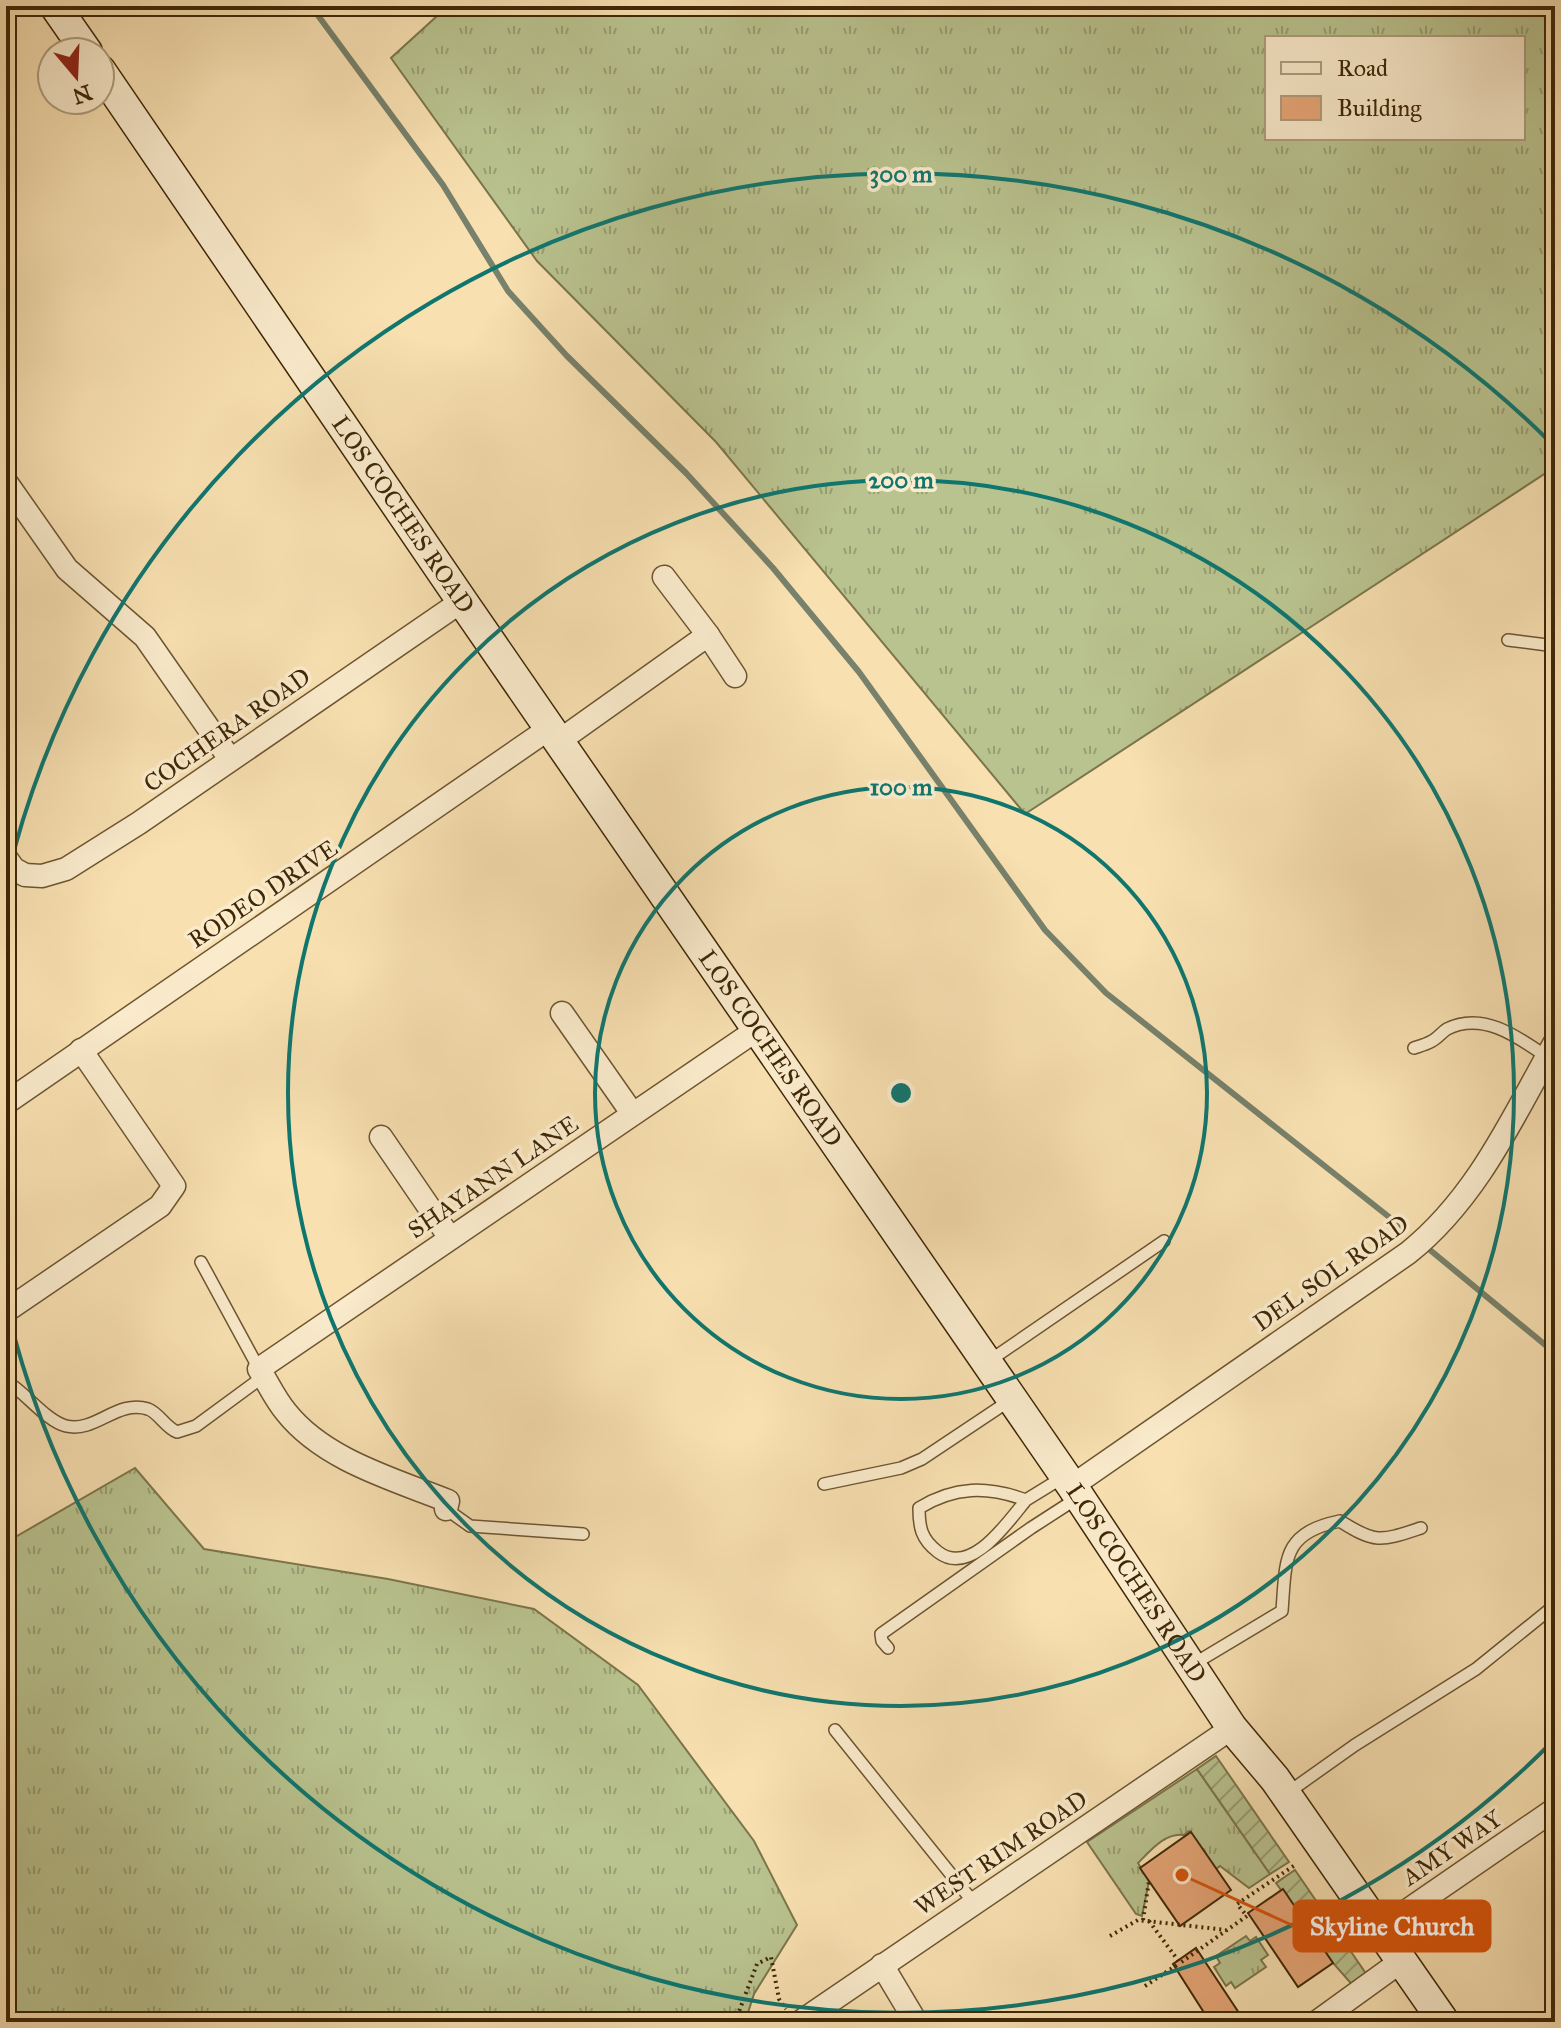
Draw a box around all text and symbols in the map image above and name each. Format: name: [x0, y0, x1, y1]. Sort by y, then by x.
north arrow: [36, 36, 116, 116]
legend: [1265, 36, 1525, 140]
text: Road: [1337, 53, 1388, 83]
text: N: [69, 79, 96, 110]
text: Building: [1337, 93, 1422, 123]
text: 300 m: [870, 159, 933, 189]
street label: LOS COCHES ROAD: [325, 410, 481, 619]
text: 200 m: [868, 465, 934, 495]
street label: COCHERA ROAD: [138, 661, 316, 799]
text: 100 m: [870, 772, 933, 802]
street label: RODEO DRIVE: [183, 833, 343, 955]
street label: LOS COCHES ROAD: [692, 944, 849, 1153]
centre of rings: [887, 1079, 915, 1107]
street label: SHAYANN LANE: [402, 1109, 584, 1245]
street label: DEL SOL ROAD: [1247, 1208, 1415, 1338]
street label: LOS COCHES ROAD: [1060, 1478, 1213, 1688]
street label: WEST RIM ROAD: [909, 1784, 1093, 1922]
street label: AMY WAY: [1396, 1803, 1508, 1893]
callout: Skyline Church: [1294, 1901, 1490, 1951]
text: Skyline Church: [1310, 1910, 1475, 1942]

